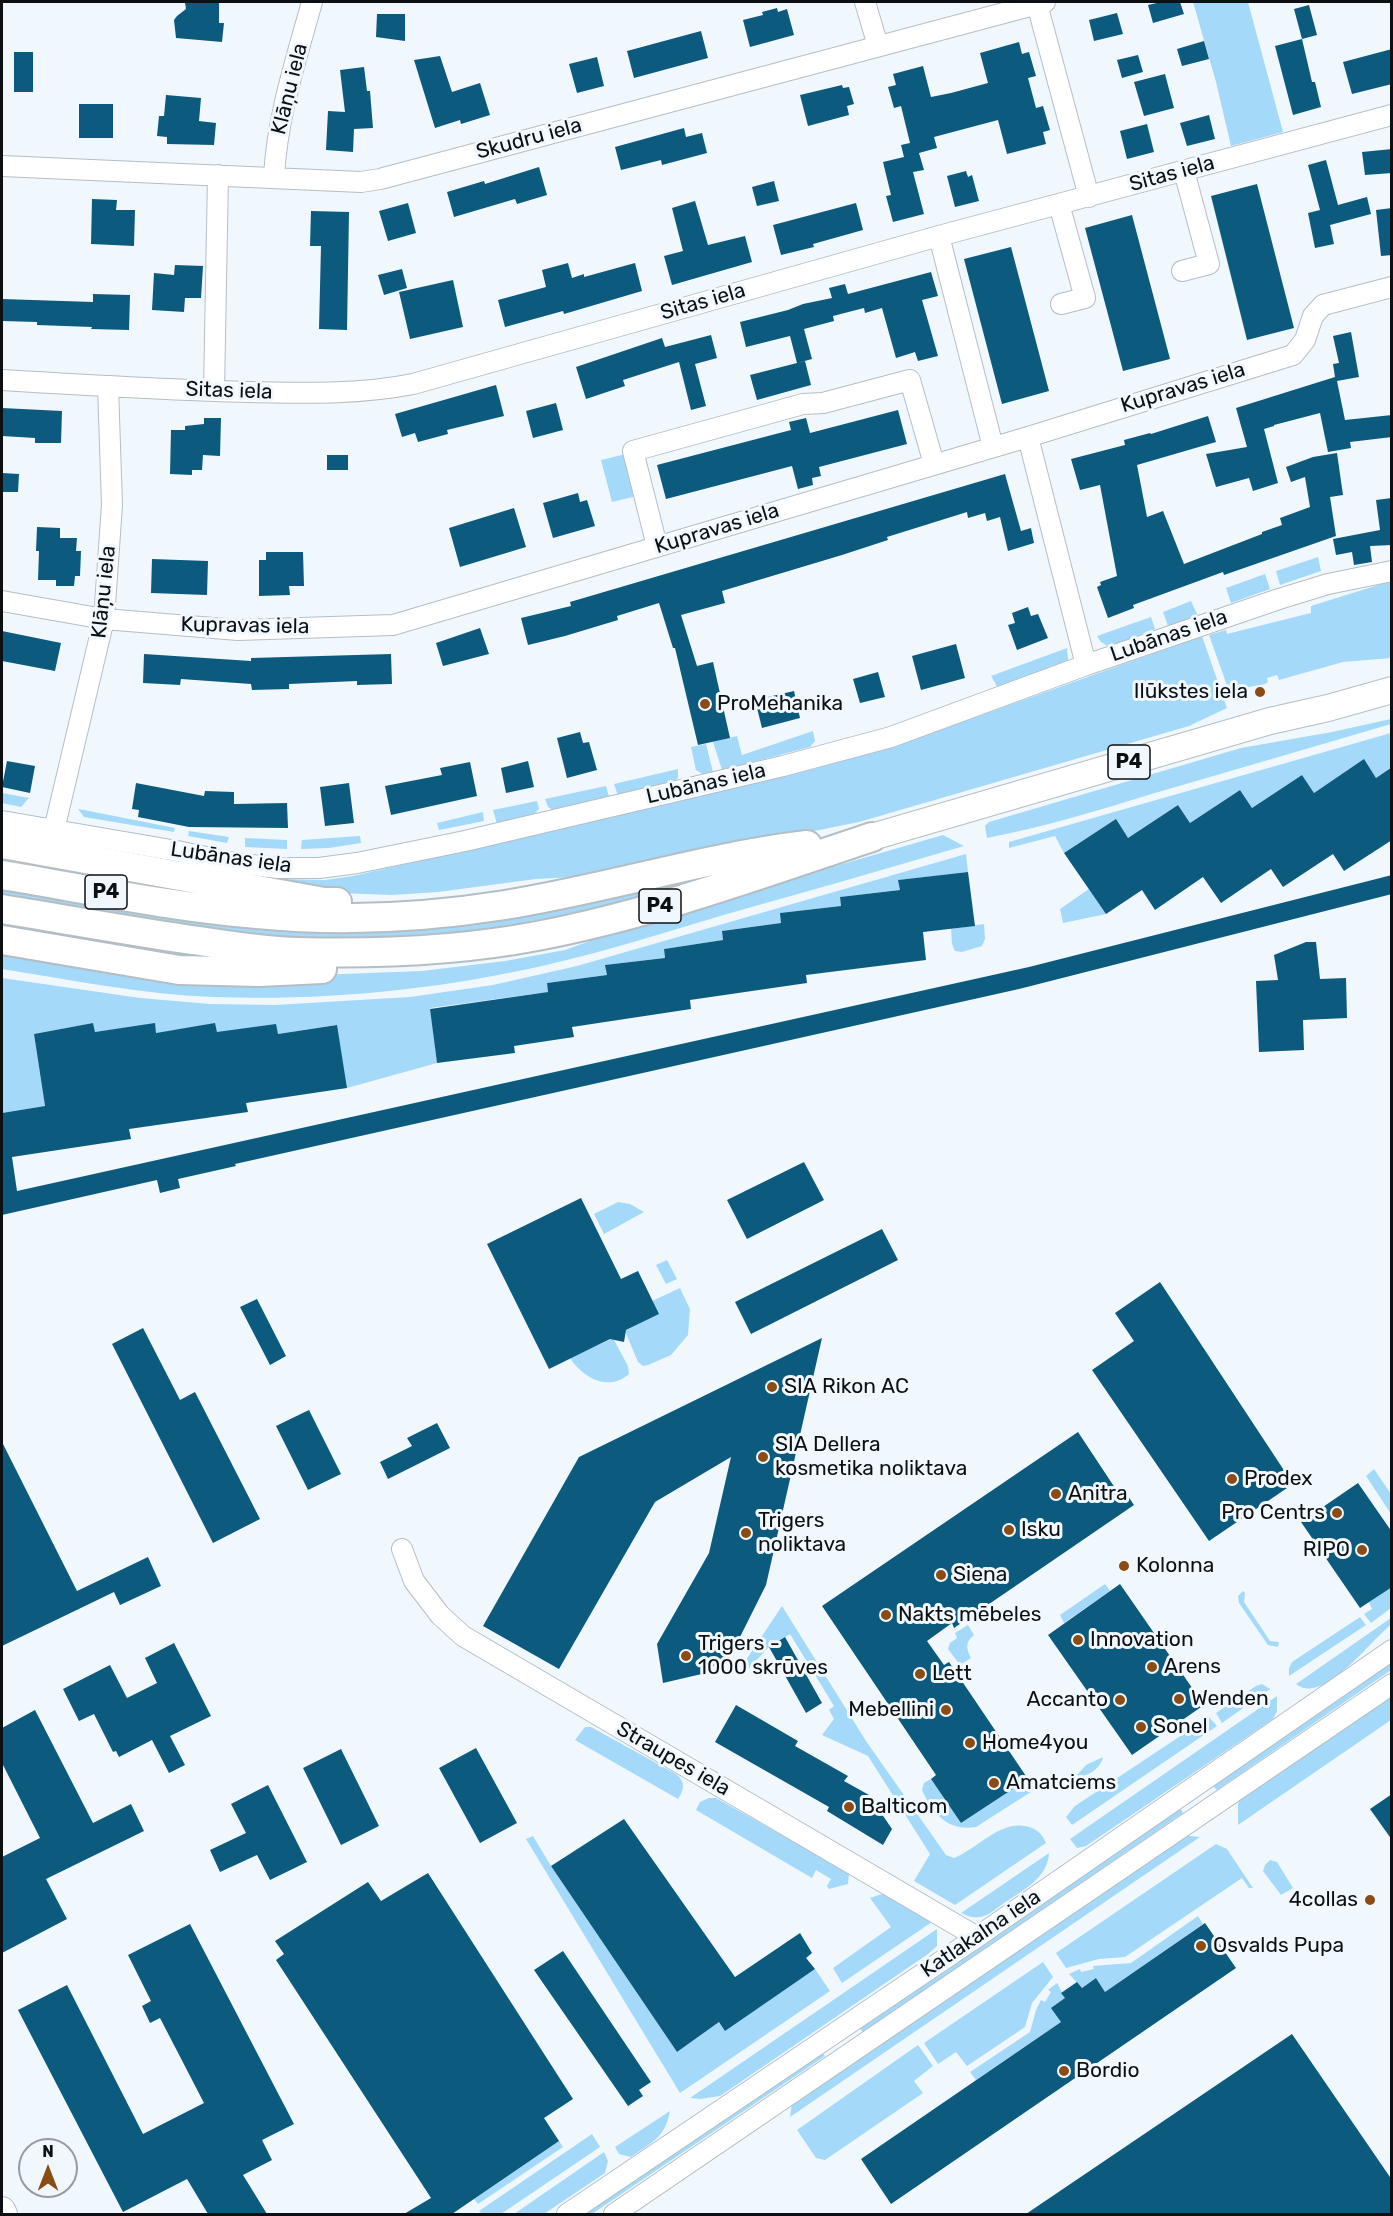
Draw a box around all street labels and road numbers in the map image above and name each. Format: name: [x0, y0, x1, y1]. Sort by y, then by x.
street label: Klāņu iela: [266, 41, 314, 137]
street label: Skudru iela: [473, 113, 585, 165]
street label: Sitas iela: [1127, 151, 1217, 197]
street label: Sitas iela: [658, 278, 748, 326]
street label: Kupravas iela: [1118, 357, 1248, 419]
street label: Sitas iela: [185, 377, 273, 405]
street label: Kupravas iela: [652, 498, 782, 560]
street label: Klāņu iela: [87, 544, 121, 640]
street label: Lubānas iela: [1107, 604, 1231, 668]
street label: Kupravas iela: [180, 612, 310, 640]
road number: P4: [1108, 745, 1150, 779]
street label: Lubānas iela: [644, 758, 768, 810]
street label: Lubānas iela: [169, 837, 293, 879]
road number: P4: [85, 875, 127, 909]
road number: P4: [639, 889, 681, 923]
street label: Straupes iela: [612, 1716, 734, 1802]
street label: Katlakalna iela: [916, 1885, 1046, 1983]

